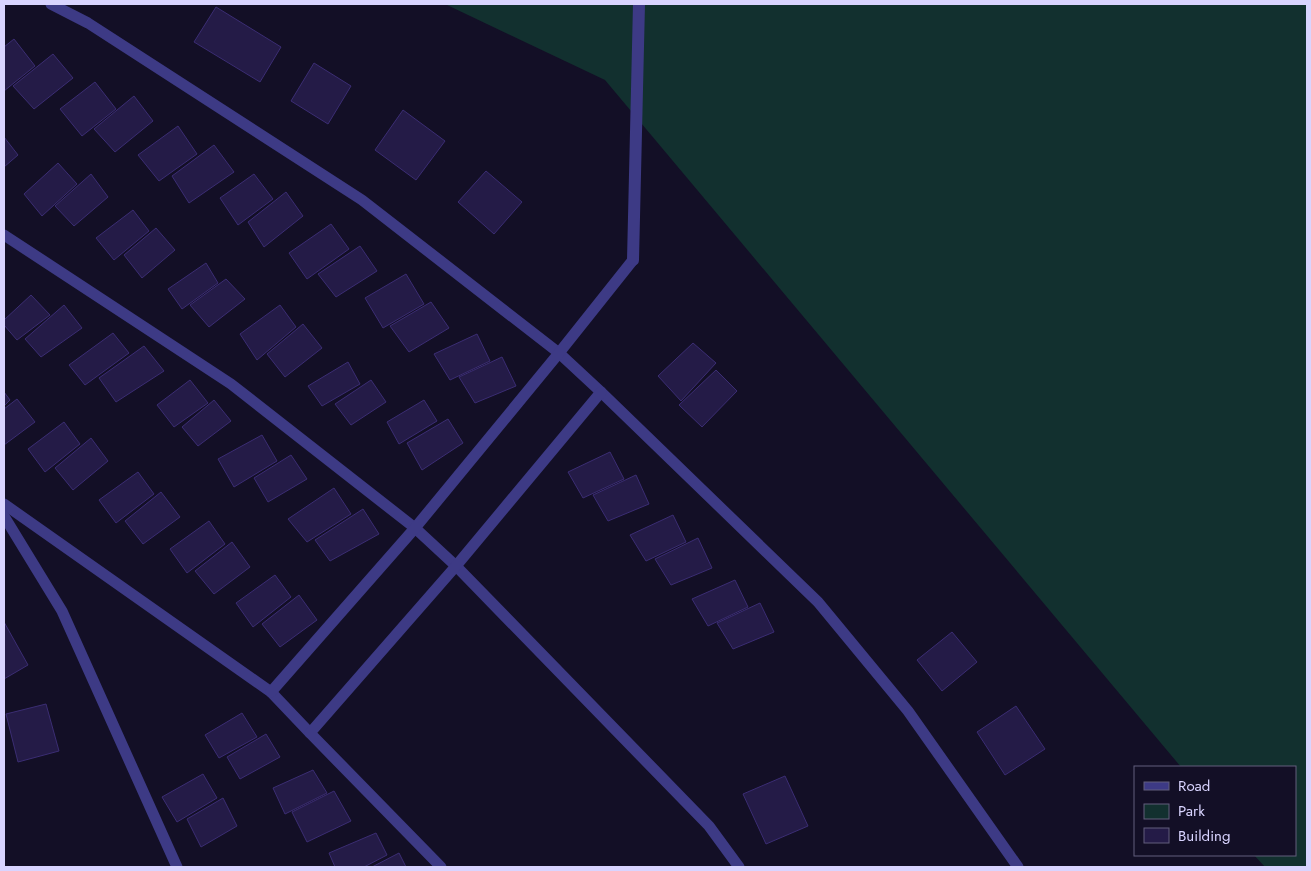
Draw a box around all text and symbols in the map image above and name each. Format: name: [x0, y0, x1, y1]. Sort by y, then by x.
legend: [1134, 766, 1296, 856]
text: Road: [1178, 775, 1210, 797]
text: Park: [1178, 800, 1205, 822]
text: Building: [1178, 825, 1230, 847]

